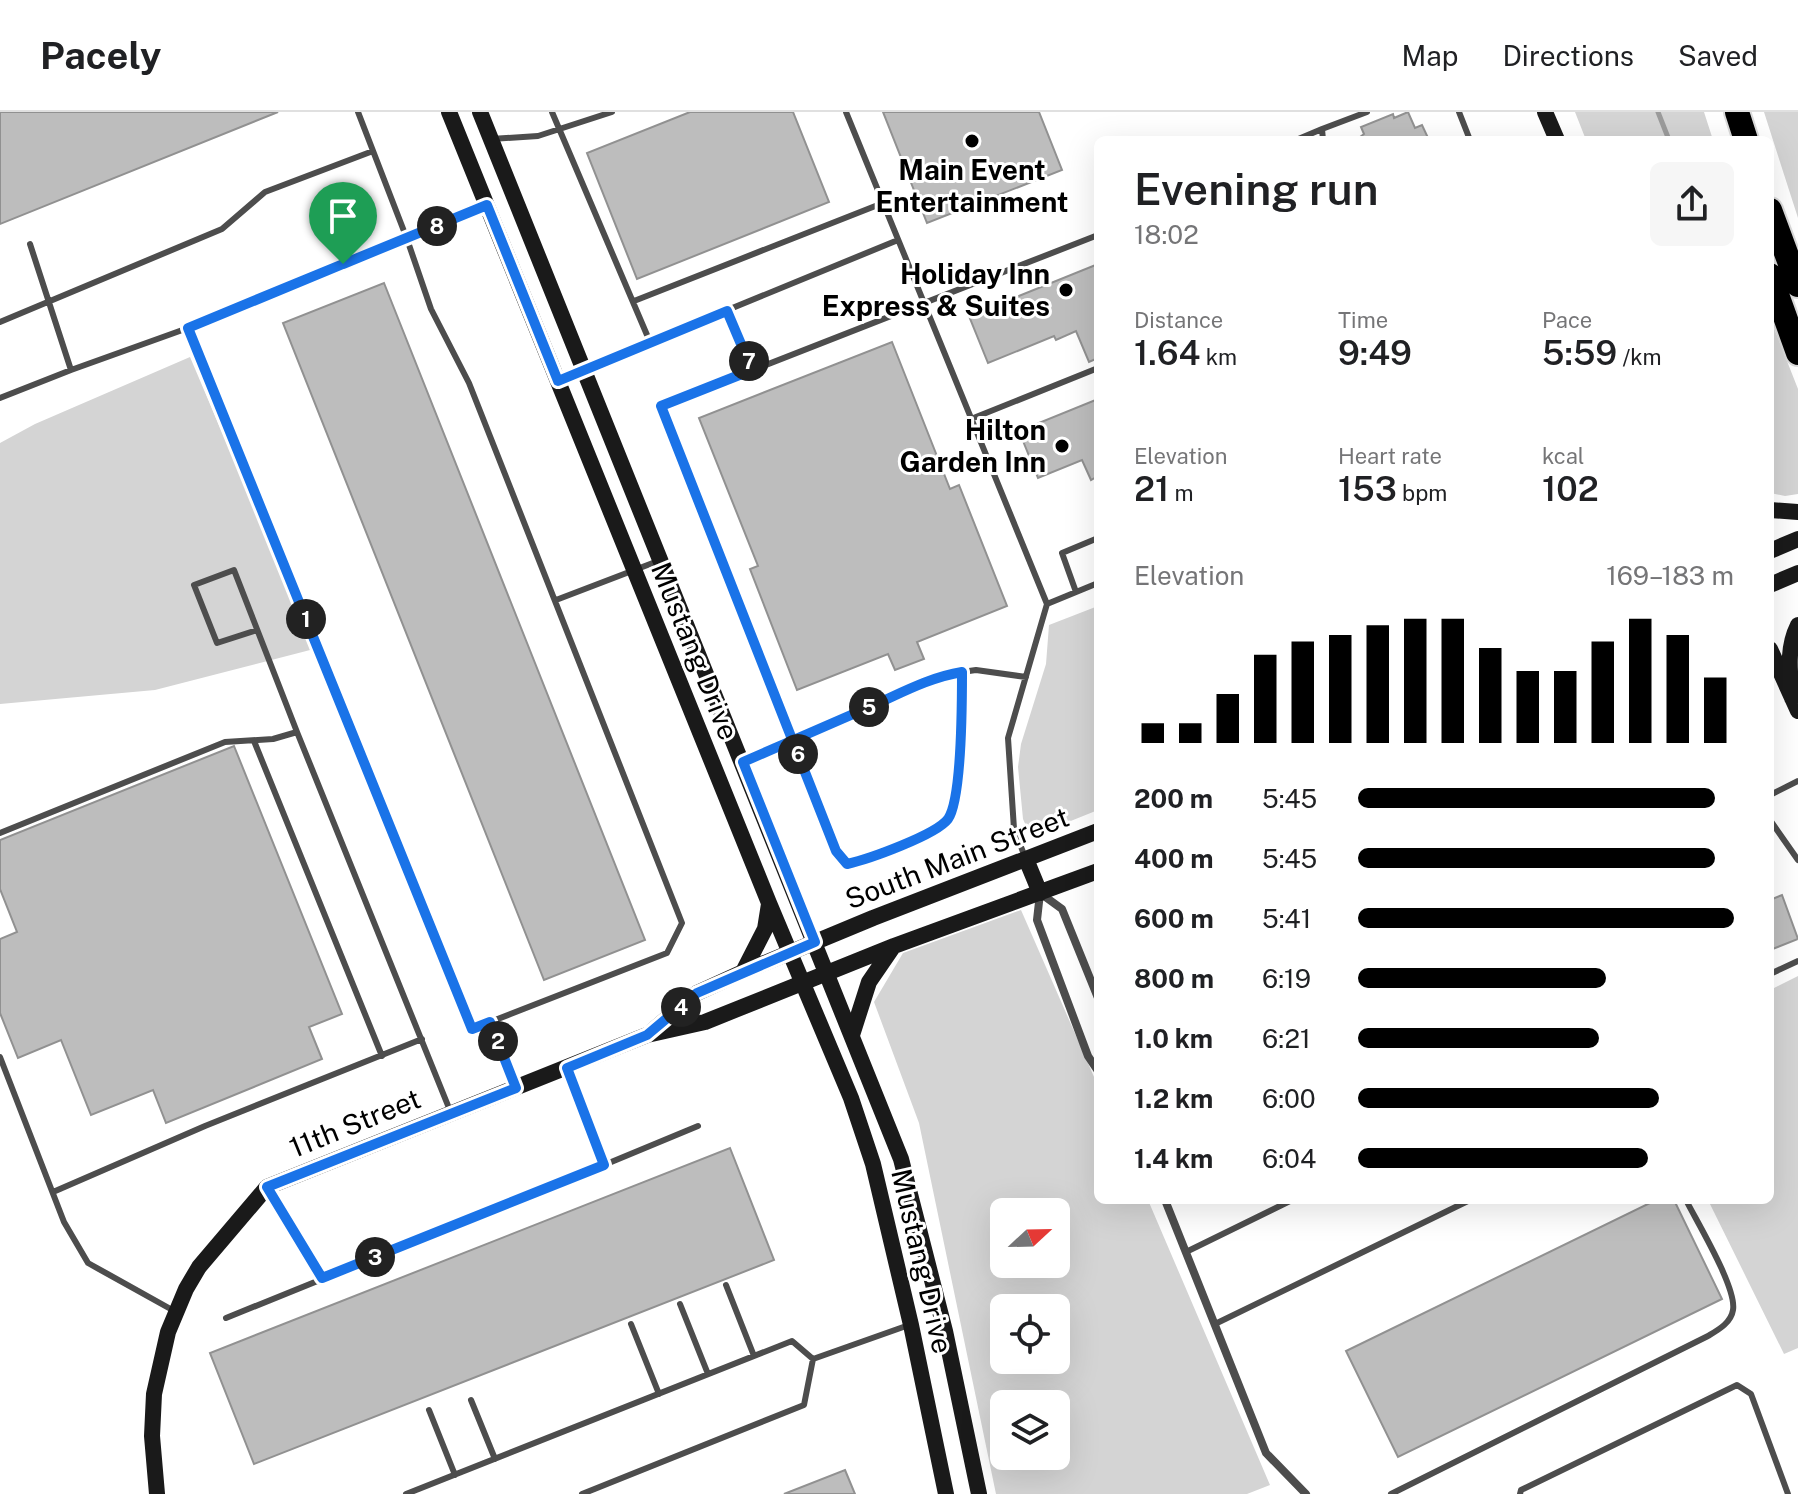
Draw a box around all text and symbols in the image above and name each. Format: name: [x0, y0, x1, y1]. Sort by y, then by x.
text: Pacely: [40, 33, 161, 78]
text: Map: [1402, 39, 1458, 72]
text: Directions: [1502, 39, 1634, 72]
text: Saved: [1678, 39, 1758, 72]
marker: Main Event Entertainment: [963, 132, 981, 150]
place label: Main Event Entertainment: [875, 153, 1069, 218]
button: share: [1650, 162, 1734, 246]
text: Evening run: [1134, 163, 1379, 215]
pin: [309, 182, 377, 264]
icon: arrive: [321, 194, 365, 238]
pin: 8: [417, 206, 457, 246]
text: 8: [430, 213, 444, 239]
text: 18:02: [1134, 219, 1199, 250]
place label: Holiday Inn Express & Suites: [822, 257, 1050, 322]
marker: Holiday Inn Express & Suites: [1057, 281, 1075, 299]
text: Distance: [1134, 307, 1223, 333]
text: Time: [1338, 307, 1388, 333]
text: Pace: [1542, 307, 1592, 333]
text: 1.64: [1134, 333, 1200, 373]
text: 9:49: [1338, 333, 1412, 373]
text: 5:59: [1542, 333, 1617, 373]
pin: 7: [729, 341, 769, 381]
text: km: [1200, 344, 1237, 370]
text: /km: [1617, 344, 1662, 370]
text: 7: [742, 348, 756, 374]
place label: Hilton Garden Inn: [899, 413, 1046, 478]
marker: Hilton Garden Inn: [1053, 437, 1071, 455]
text: Elevation: [1134, 443, 1227, 469]
text: Heart rate: [1338, 443, 1442, 469]
text: kcal: [1542, 443, 1584, 469]
text: 21: [1134, 469, 1169, 509]
text: 153: [1338, 469, 1397, 509]
text: 102: [1542, 469, 1599, 509]
text: m: [1169, 480, 1194, 506]
text: bpm: [1397, 480, 1447, 506]
street label: Mustang Drive: [645, 557, 746, 744]
text: Elevation: [1134, 560, 1244, 591]
text: 169–183 m: [1606, 560, 1734, 591]
pin: 1: [286, 599, 326, 639]
text: 1: [301, 606, 311, 632]
pin: 5: [849, 687, 889, 727]
text: 5: [862, 694, 876, 720]
pin: 6: [778, 734, 818, 774]
text: 6: [791, 741, 805, 767]
text: 200 m: [1134, 783, 1213, 814]
text: 5:45: [1262, 783, 1317, 814]
street label: South Main Street: [840, 800, 1073, 915]
text: 400 m: [1134, 843, 1214, 874]
text: 5:45: [1262, 843, 1317, 874]
text: 600 m: [1134, 903, 1214, 934]
text: 5:41: [1262, 903, 1311, 934]
text: 800 m: [1134, 963, 1214, 994]
text: 6:19: [1262, 963, 1311, 994]
pin: 4: [661, 987, 701, 1027]
text: 4: [674, 994, 688, 1020]
pin: 2: [478, 1021, 518, 1061]
text: 1.0 km: [1134, 1023, 1213, 1054]
text: 6:21: [1262, 1023, 1311, 1054]
text: 2: [491, 1028, 505, 1054]
street label: 11th Street: [284, 1081, 425, 1164]
text: 1.2 km: [1134, 1083, 1213, 1114]
text: 6:00: [1262, 1083, 1316, 1114]
text: 1.4 km: [1134, 1143, 1213, 1174]
text: 6:04: [1262, 1143, 1316, 1174]
street label: Mustang Drive: [885, 1165, 960, 1356]
north arrow: [990, 1198, 1070, 1278]
map controls: [990, 1198, 1070, 1470]
pin: 3: [355, 1237, 395, 1277]
text: 3: [368, 1244, 382, 1270]
button: locate: [990, 1294, 1070, 1374]
button: layers: [990, 1390, 1070, 1470]

